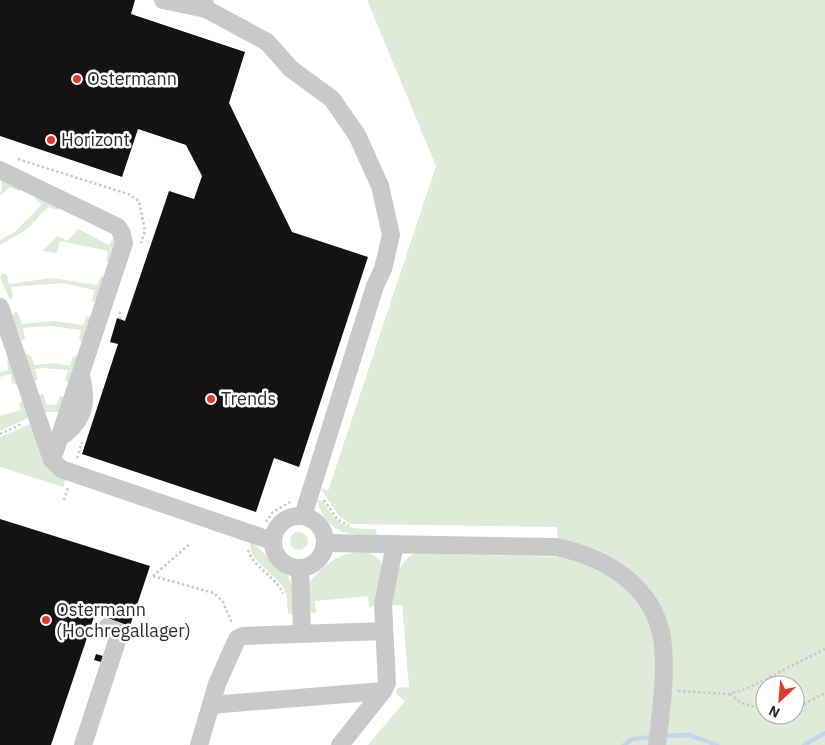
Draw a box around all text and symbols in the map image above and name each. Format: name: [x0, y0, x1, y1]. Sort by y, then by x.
place label: Ostermann: [87, 67, 177, 90]
marker: Ostermann: [71, 73, 83, 85]
place label: Horizont: [61, 128, 130, 151]
marker: Horizont: [45, 134, 57, 146]
place label: Trends: [221, 387, 276, 410]
marker: Trends: [205, 393, 217, 405]
place label: Ostermann (Hochregallager): [56, 598, 191, 642]
marker: Ostermann (Hochregallager): [40, 614, 52, 626]
north arrow: [755, 675, 805, 725]
text: N: [766, 701, 783, 722]

